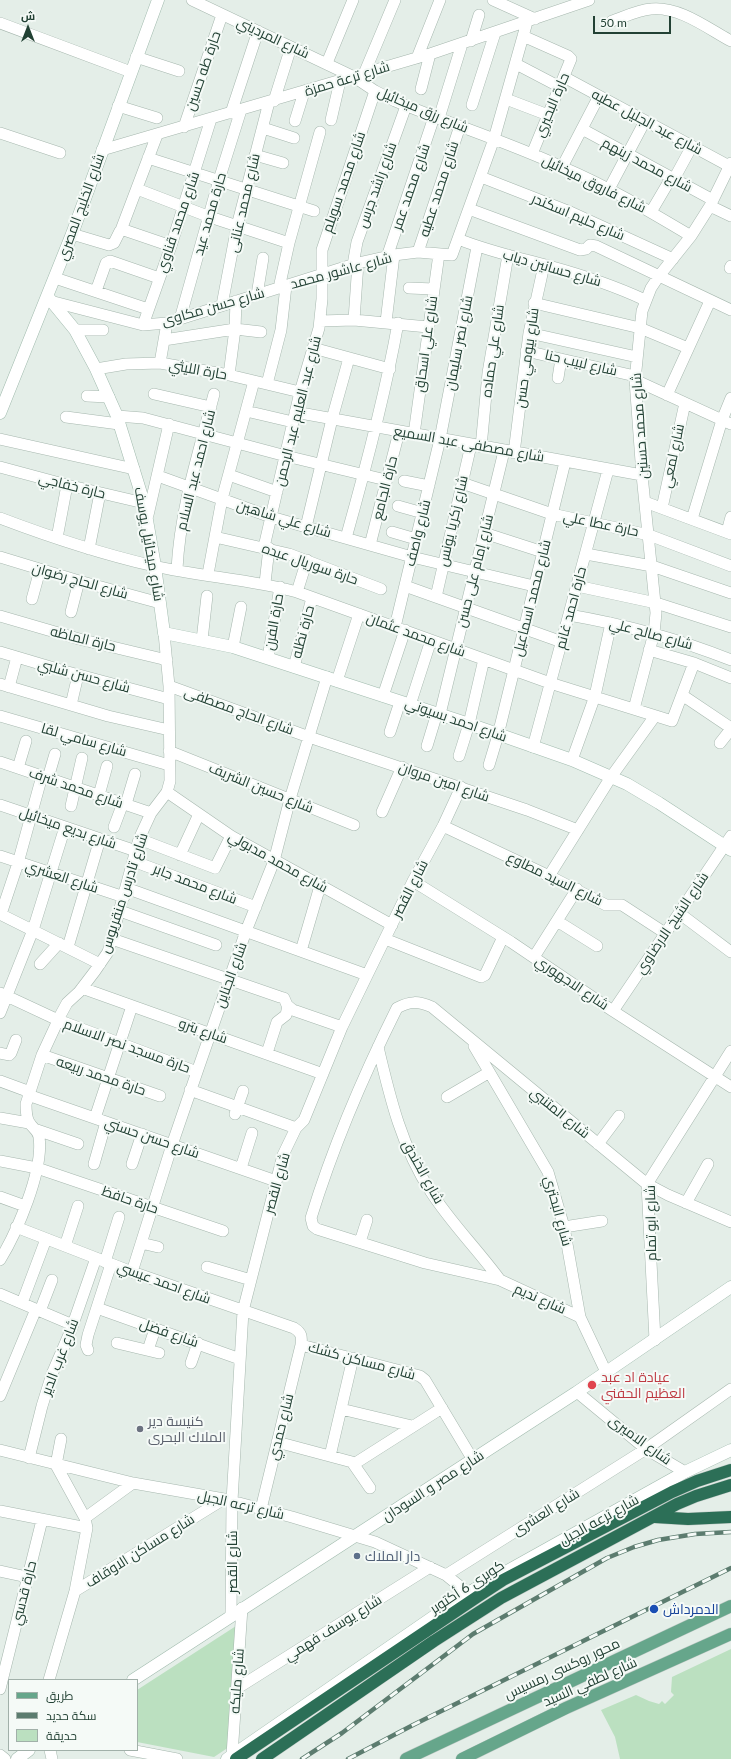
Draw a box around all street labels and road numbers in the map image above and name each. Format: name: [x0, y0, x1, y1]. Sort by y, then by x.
street label: شارع المرديني: [234, 14, 312, 62]
street label: حارة طه حسين: [182, 29, 224, 113]
street label: شارع ترعة حمزة: [302, 58, 392, 100]
street label: حارة البحيري: [531, 70, 573, 140]
street label: شارع رزق ميخائيل: [375, 83, 471, 137]
street label: شارع عبد الجليل عطيه: [589, 86, 705, 158]
street label: شارع محمد سويلم: [319, 129, 369, 235]
street label: شارع محمد زينهم: [599, 134, 695, 196]
street label: شارع محمد عطيه: [416, 139, 462, 239]
street label: شارع راشد جرس: [354, 140, 400, 230]
street label: شارع محمد عمر: [388, 141, 434, 233]
street label: شارع الخليج المصري: [54, 151, 108, 263]
street label: شارع محمد عنانى: [224, 152, 264, 254]
street label: شارع فاروق ميخائيل: [539, 152, 649, 216]
street label: شارع محمد قناوي: [153, 169, 203, 275]
street label: حارة محمد عيد: [190, 171, 230, 257]
street label: شارع حليم اسكندر: [529, 190, 627, 244]
street label: شارع حسانين دياب: [501, 246, 603, 290]
street label: شارع عاشور محمد: [288, 249, 394, 293]
street label: شارع حسن مكاوى: [160, 284, 266, 330]
street label: شارع نصر سليمان: [442, 294, 476, 392]
street label: شارع علي اسحاق: [411, 295, 441, 393]
street label: شارع علي حماده: [478, 303, 508, 399]
street label: شارع بيومي حسن: [512, 307, 542, 409]
street label: شارع عبد العليم عبد الرحمن: [271, 334, 325, 488]
street label: شارع لبيب حنا: [543, 347, 619, 379]
street label: حارة الليثي: [168, 357, 228, 383]
street label: شارع محمد حسنين: [628, 372, 652, 480]
street label: شارع احمد عبد السلام: [173, 408, 219, 532]
street label: شارع مصطفى عبد السميع: [392, 422, 546, 466]
street label: شارع لمعي: [658, 422, 688, 490]
street label: حارة الجامع: [369, 454, 401, 522]
street label: حارة خفاجي: [37, 470, 107, 502]
street label: شارع زكريا يونس: [434, 474, 472, 568]
street label: شارع ميخائيل يوسف: [131, 486, 167, 602]
street label: شارع علي شاهين: [235, 497, 333, 541]
street label: شارع واصف: [402, 498, 434, 568]
street label: حارة عطا علي: [562, 508, 640, 540]
street label: شارع إمام على حسن: [453, 513, 497, 629]
street label: شارع محمد اسماعيل: [509, 538, 555, 658]
street label: حارة سوريال عبده: [260, 540, 360, 588]
street label: شارع الحاج رضوان: [30, 559, 130, 603]
street label: حارة احمد غانم: [552, 565, 590, 651]
street label: حارة الفرن: [261, 592, 287, 652]
street label: حارة نظله: [288, 604, 318, 660]
street label: شارع محمد عثمان: [364, 609, 468, 661]
street label: شارع صالح علي: [608, 615, 694, 653]
street label: حارة الماظه: [48, 623, 118, 655]
street label: شارع حسن شلبي: [36, 656, 132, 696]
street label: شارع الحاج مصطفى: [182, 683, 296, 739]
street label: شارع احمد بسيوني: [403, 695, 509, 745]
street label: شارع سامي لقا: [39, 720, 129, 760]
street label: شارع حسين الشريف: [206, 759, 316, 817]
street label: شارع امين مروان: [396, 759, 492, 805]
street label: شارع محمد شرف: [27, 764, 125, 812]
street label: شارع بديع ميخائيل: [17, 804, 119, 852]
street label: شارع محمد مدبولي: [225, 828, 331, 896]
street label: شارع تادرس منقريوس: [97, 831, 151, 955]
street label: شارع السيد مطاوع: [504, 849, 606, 909]
street label: شارع العشري: [23, 857, 101, 897]
street label: شارع القصر: [388, 857, 432, 921]
street label: شارع محمد جابر: [151, 860, 239, 908]
street label: شارع الشيخ الارضاوي: [632, 869, 712, 977]
street label: شارع الجناين: [211, 940, 251, 1010]
street label: شارع الاجهوري: [532, 952, 612, 1014]
street label: حارة مسجد نصر الاسلام: [61, 1015, 193, 1077]
street label: شارع بترو: [176, 1015, 230, 1047]
street label: حارة محمد ربيعه: [54, 1053, 148, 1099]
street label: شارع المتنبي: [527, 1084, 593, 1142]
street label: شارع حسن حسني: [102, 1114, 202, 1162]
street label: شارع الخندق: [399, 1137, 447, 1207]
street label: شارع القصر: [260, 1150, 294, 1216]
street label: شارع البحتري: [541, 1174, 575, 1248]
street label: حارة حافظ: [99, 1182, 161, 1218]
street label: شارع ابو تمام: [642, 1185, 660, 1261]
street label: شارع احمد عيسي: [115, 1258, 213, 1308]
street label: شارع نديم: [512, 1280, 568, 1318]
street label: شارع فضل: [137, 1315, 201, 1351]
street label: شارع غرب الدير: [38, 1316, 82, 1398]
street label: شارع مساكن كشك: [307, 1339, 417, 1383]
street label: شارع حمدي: [265, 1392, 297, 1462]
street label: شارع الاميرى: [605, 1412, 675, 1468]
street label: شارع مصر و السودان: [379, 1447, 487, 1525]
street label: شارع العشرى: [509, 1485, 583, 1539]
street label: شارع ترعه الجبل: [196, 1487, 286, 1523]
street label: شارع ترعه الجبل: [556, 1491, 642, 1549]
street label: شارع مساكن الاوقاف: [82, 1511, 198, 1591]
street label: شارع القصر: [224, 1531, 240, 1593]
street label: كوبرى 6 أكتوبر: [427, 1557, 507, 1617]
street label: حارة قدسي: [8, 1559, 40, 1627]
street label: شارع يوسف فهمي: [281, 1591, 385, 1665]
street label: محور روكسى رمسيس: [501, 1635, 623, 1703]
street label: شارع مليكه: [226, 1648, 248, 1714]
street label: شارع لطفي السيد: [540, 1654, 640, 1710]

